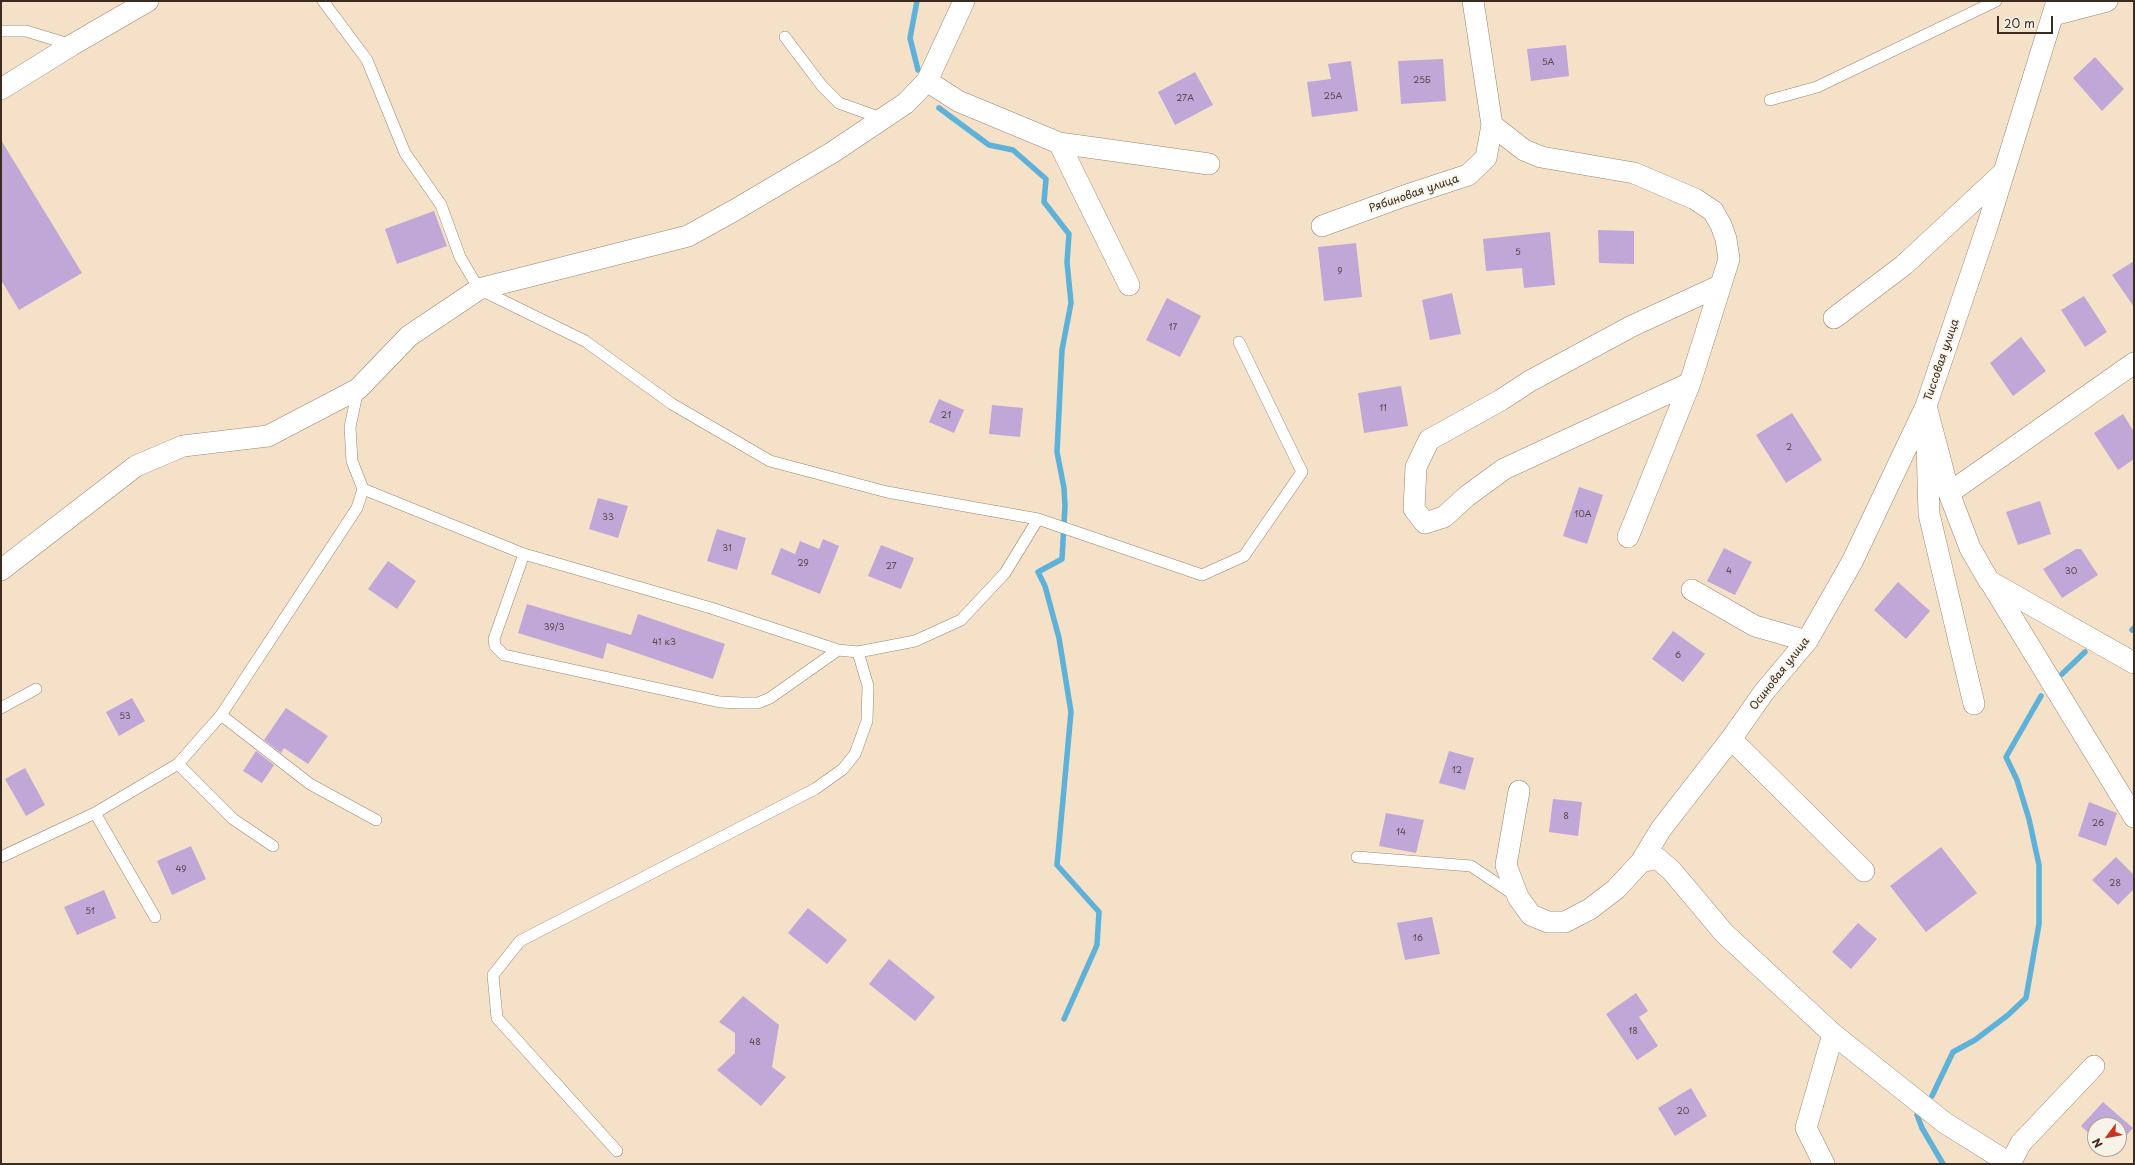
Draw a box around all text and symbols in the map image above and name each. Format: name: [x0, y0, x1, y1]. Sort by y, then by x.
scale bar: [1999, 8, 2055, 34]
text: 20 m: [2004, 14, 2035, 32]
house number: 5А: [1542, 58, 1554, 68]
house number: 25Б: [1413, 76, 1431, 86]
house number: 25А: [1324, 92, 1342, 102]
house number: 27А: [1176, 94, 1194, 104]
street label: Рябиновая улица: [1367, 172, 1461, 216]
house number: 5: [1515, 248, 1521, 258]
house number: 9: [1337, 267, 1343, 277]
street label: Тиссовая улица: [1922, 317, 1962, 403]
house number: 17: [1169, 323, 1177, 333]
house number: 11: [1379, 404, 1387, 414]
house number: 21: [941, 411, 951, 421]
house number: 2: [1786, 443, 1792, 453]
house number: 10А: [1574, 510, 1592, 520]
house number: 33: [602, 513, 614, 523]
house number: 31: [722, 544, 732, 554]
house number: 29: [797, 559, 809, 569]
house number: 27: [885, 562, 897, 572]
house number: 4: [1726, 567, 1732, 577]
house number: 30: [2065, 567, 2077, 577]
house number: 39/3: [544, 623, 564, 633]
street label: Осиновая улица: [1747, 635, 1813, 713]
house number: 41 к3: [652, 638, 676, 648]
house number: 6: [1675, 651, 1681, 661]
house number: 53: [119, 712, 131, 722]
house number: 12: [1452, 766, 1462, 776]
house number: 8: [1563, 812, 1569, 822]
house number: 26: [2092, 819, 2104, 829]
house number: 14: [1396, 828, 1406, 838]
house number: 49: [175, 865, 187, 875]
house number: 28: [2109, 879, 2121, 889]
house number: 51: [85, 907, 95, 917]
house number: 16: [1413, 934, 1423, 944]
house number: 18: [1628, 1027, 1638, 1037]
house number: 48: [749, 1038, 761, 1048]
house number: 20: [1677, 1107, 1689, 1117]
north arrow: [2087, 1117, 2127, 1157]
text: N: [2088, 1135, 2107, 1151]

